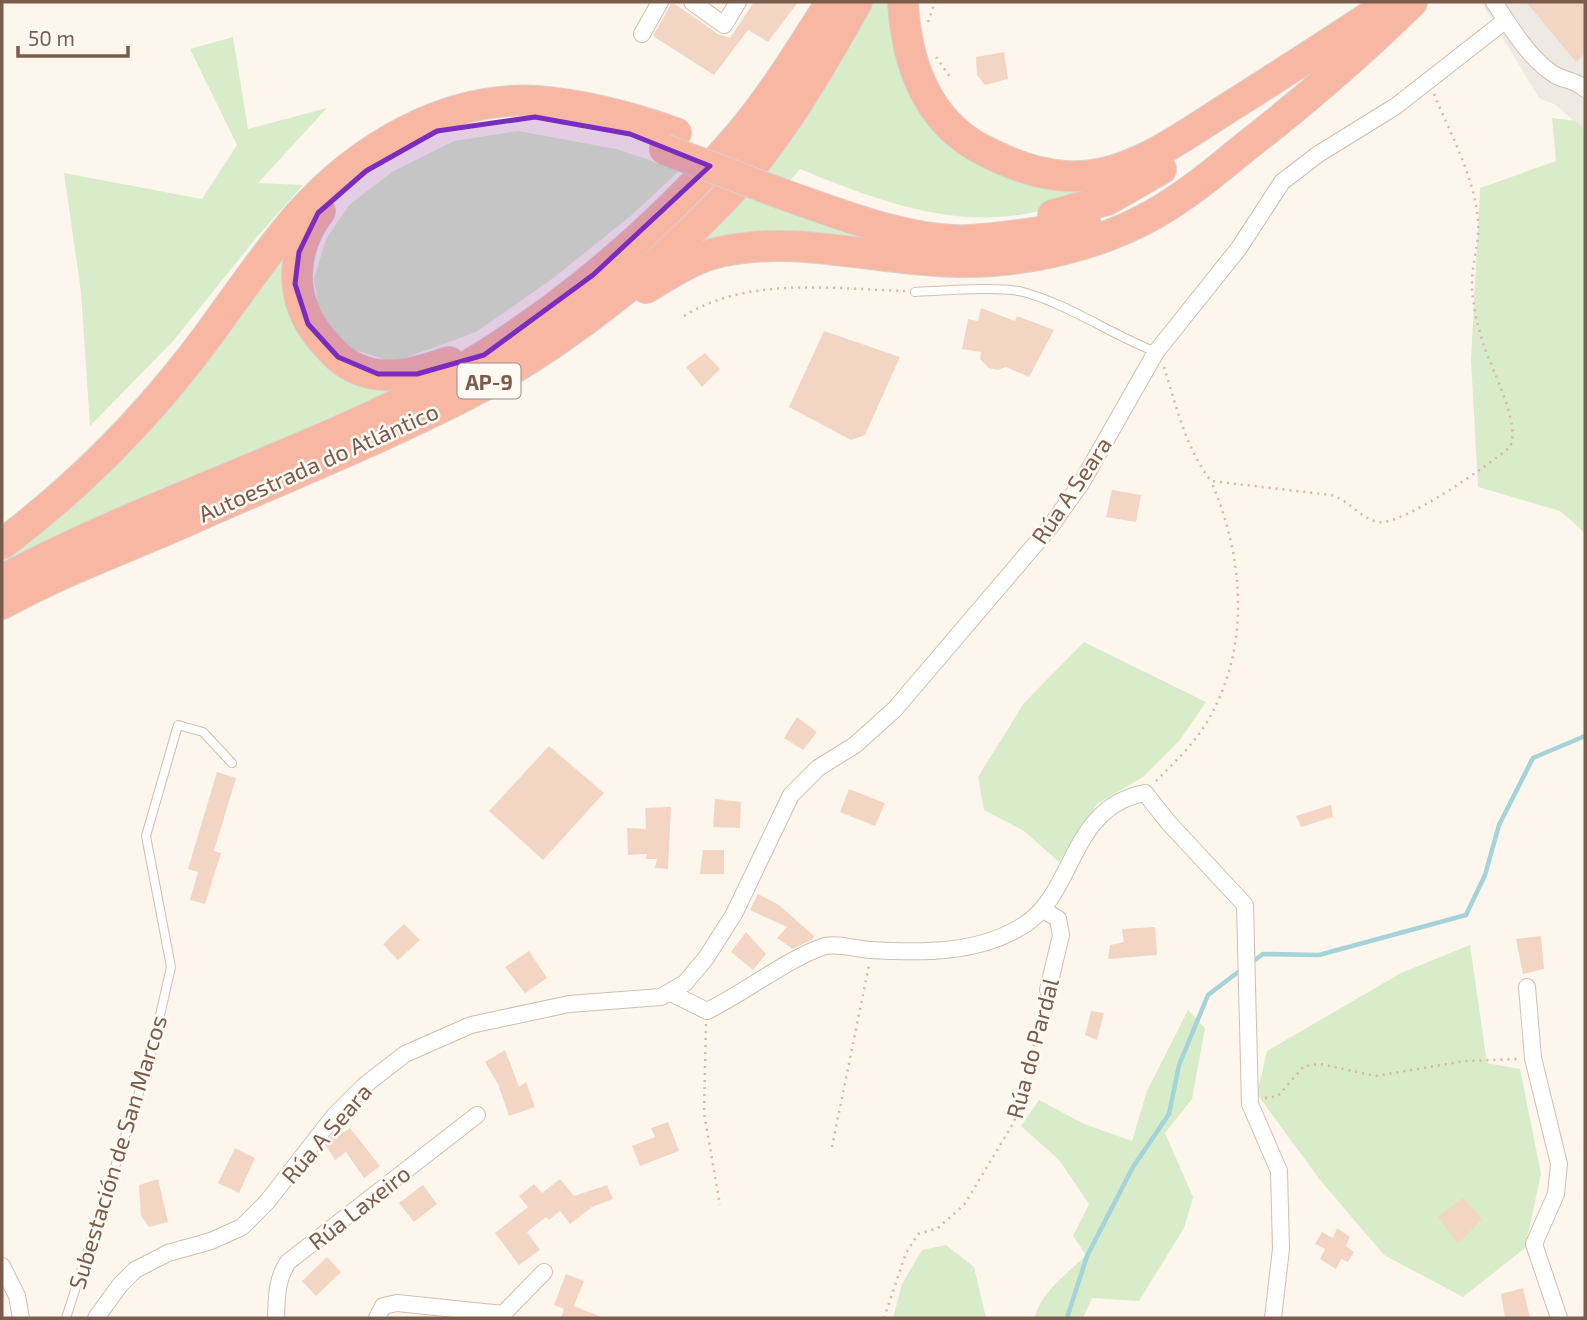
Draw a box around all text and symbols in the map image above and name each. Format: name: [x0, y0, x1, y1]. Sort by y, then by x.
scale bar: [18, 14, 128, 58]
text: 50 m: [28, 25, 75, 50]
road number: AP-9: [458, 364, 520, 398]
street label: Autoestrada do Atlántico: [194, 396, 442, 528]
street label: Rúa A Seara: [1025, 431, 1117, 549]
street label: Rúa do Pardal: [1000, 975, 1064, 1121]
street label: Subestación de San Marcos: [62, 1011, 172, 1293]
street label: Rúa A Seara: [275, 1077, 377, 1189]
street label: Rúa Laxeiro: [303, 1159, 415, 1255]

